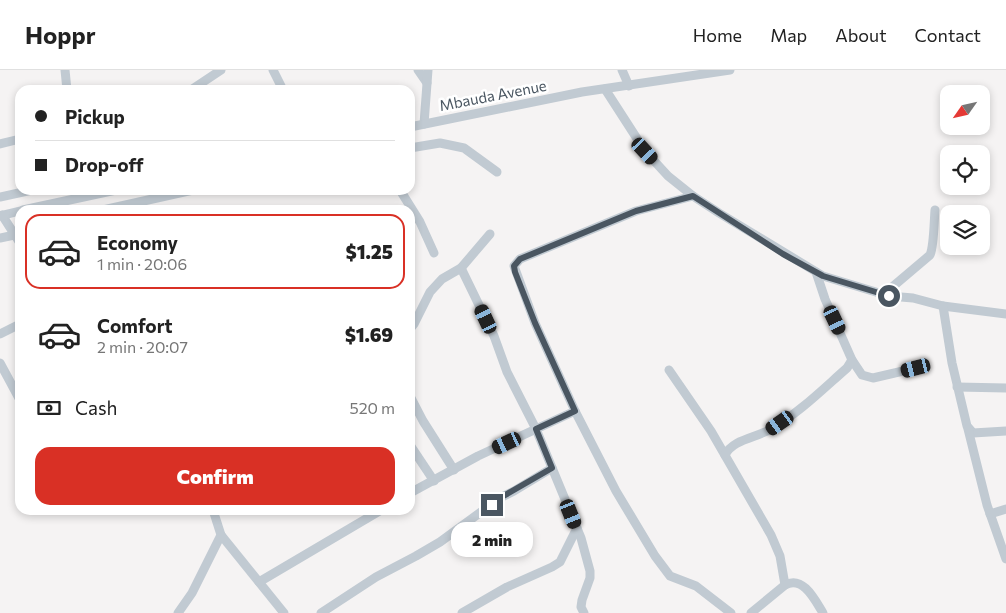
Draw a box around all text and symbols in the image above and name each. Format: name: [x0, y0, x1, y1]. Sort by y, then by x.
text: Hoppr: [25, 20, 96, 49]
text: Home: [693, 24, 742, 46]
text: Map: [770, 24, 807, 46]
text: About: [835, 24, 887, 46]
text: Contact: [915, 24, 981, 46]
street label: Mbauda Avenue: [438, 76, 548, 114]
north arrow: [940, 85, 990, 135]
map controls: [940, 85, 990, 255]
text: Pickup: [65, 105, 125, 128]
car: [629, 135, 660, 167]
button: locate: [940, 145, 990, 195]
text: Drop-off: [65, 153, 144, 176]
button: layers: [940, 205, 990, 255]
icon: car: [37, 229, 82, 274]
text: Economy: [97, 231, 178, 254]
text: $1.25: [346, 240, 393, 263]
text: 1 min · 20:06: [97, 254, 187, 273]
route start: [878, 285, 900, 307]
car: [472, 302, 499, 336]
car: [821, 303, 848, 337]
icon: car: [37, 312, 82, 357]
text: Comfort: [97, 314, 173, 337]
text: $1.69: [345, 323, 393, 346]
text: 2 min · 20:07: [97, 337, 188, 356]
car: [899, 357, 932, 379]
icon: cash: [35, 394, 63, 422]
text: Cash: [75, 396, 117, 419]
text: 520 m: [350, 398, 395, 417]
car: [763, 408, 796, 438]
car: [490, 430, 523, 456]
button: Confirm: [35, 447, 395, 505]
route end: [481, 494, 503, 516]
car: [558, 497, 583, 531]
callout: 2 min: [451, 522, 533, 558]
text: 2 min: [472, 530, 512, 549]

